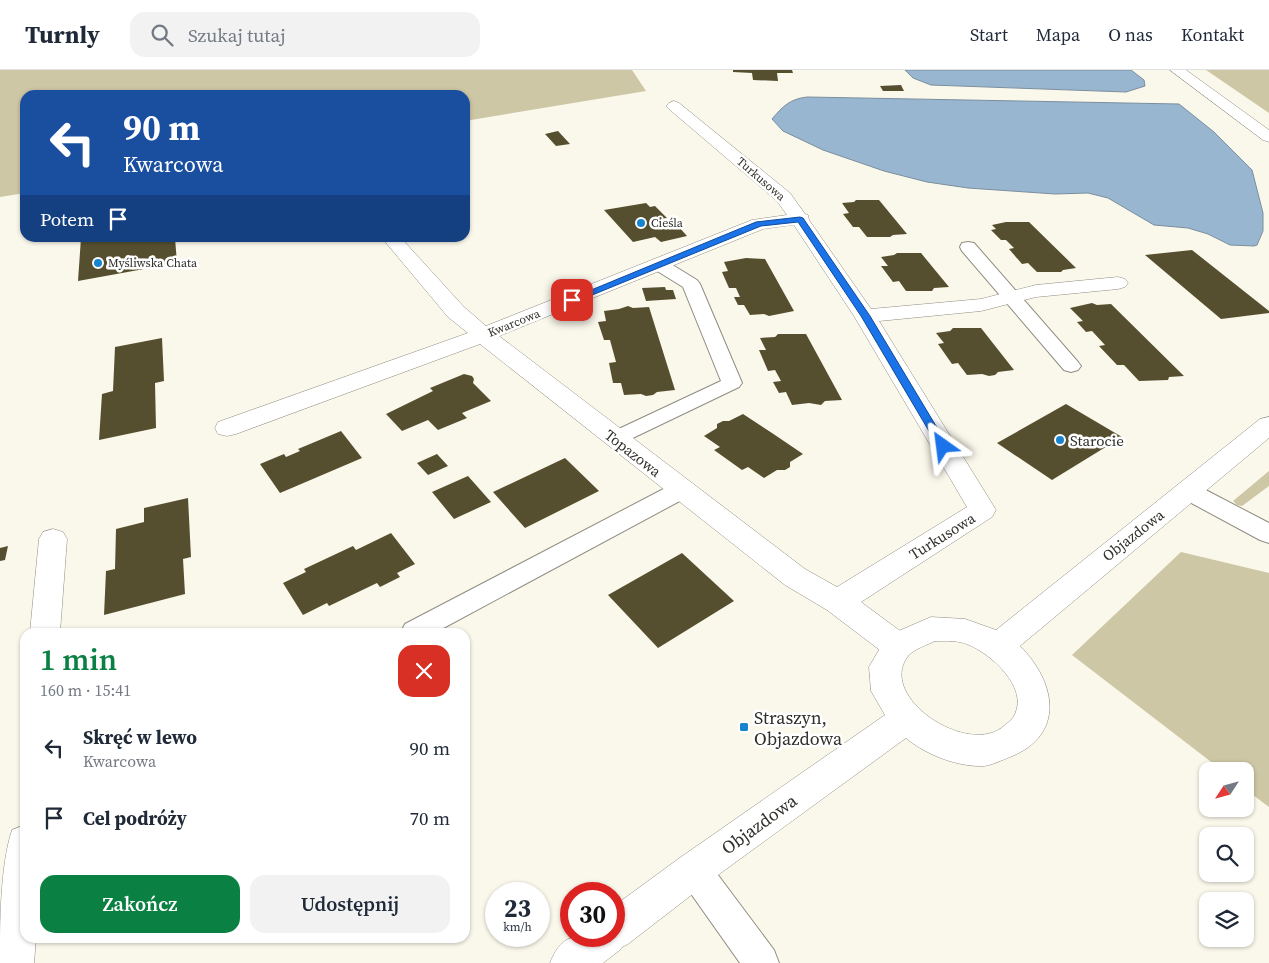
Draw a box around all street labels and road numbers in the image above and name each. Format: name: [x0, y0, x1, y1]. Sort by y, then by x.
street label: Turkusowa: [733, 153, 789, 205]
street label: Kwarcowa: [486, 305, 543, 341]
street label: Topazowa: [600, 424, 666, 482]
street label: Objazdowa: [1098, 504, 1169, 566]
street label: Turkusowa: [905, 507, 979, 565]
street label: Objazdowa: [716, 787, 803, 860]

